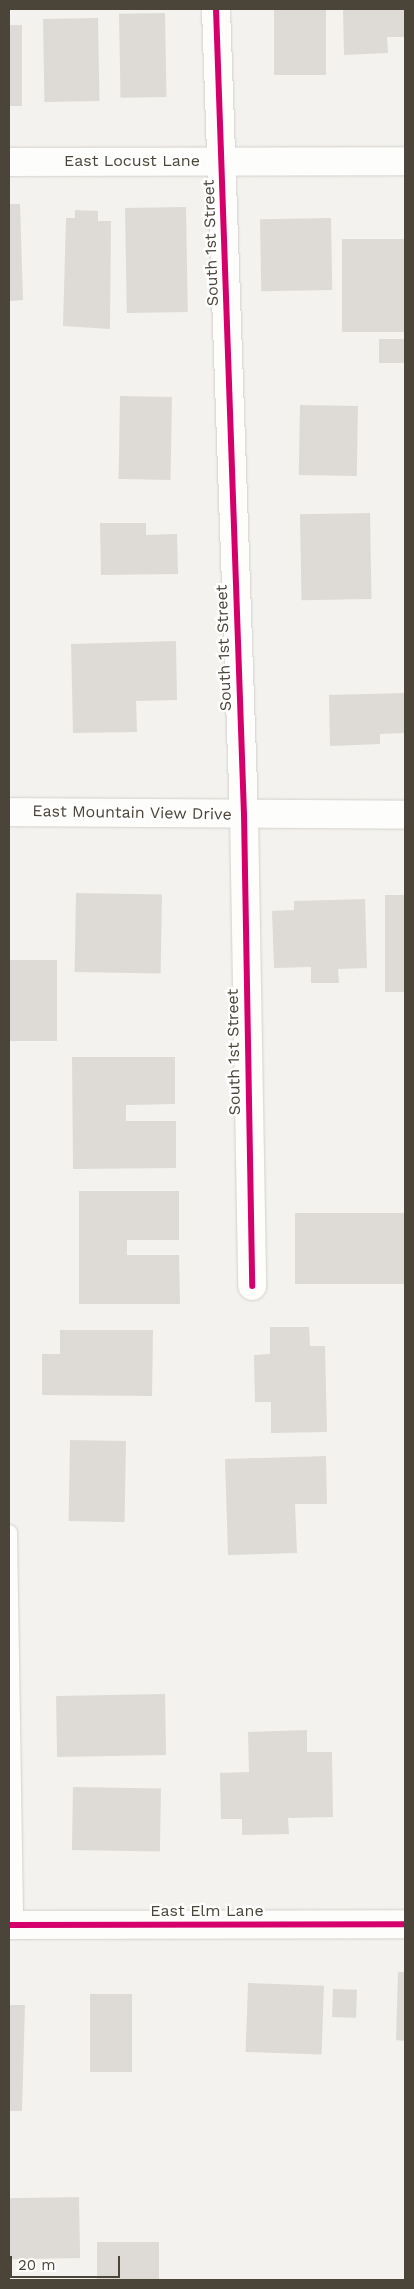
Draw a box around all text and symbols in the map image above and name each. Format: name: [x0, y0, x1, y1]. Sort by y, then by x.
street label: East Locust Lane: [64, 151, 200, 171]
street label: South 1st Street: [199, 179, 223, 307]
street label: South 1st Street: [212, 584, 236, 712]
street label: East Mountain View Drive: [32, 802, 232, 824]
street label: South 1st Street: [223, 988, 245, 1116]
street label: East Elm Lane: [150, 1901, 264, 1921]
scale bar: [12, 2246, 122, 2278]
text: 20 m: [18, 2256, 56, 2274]

